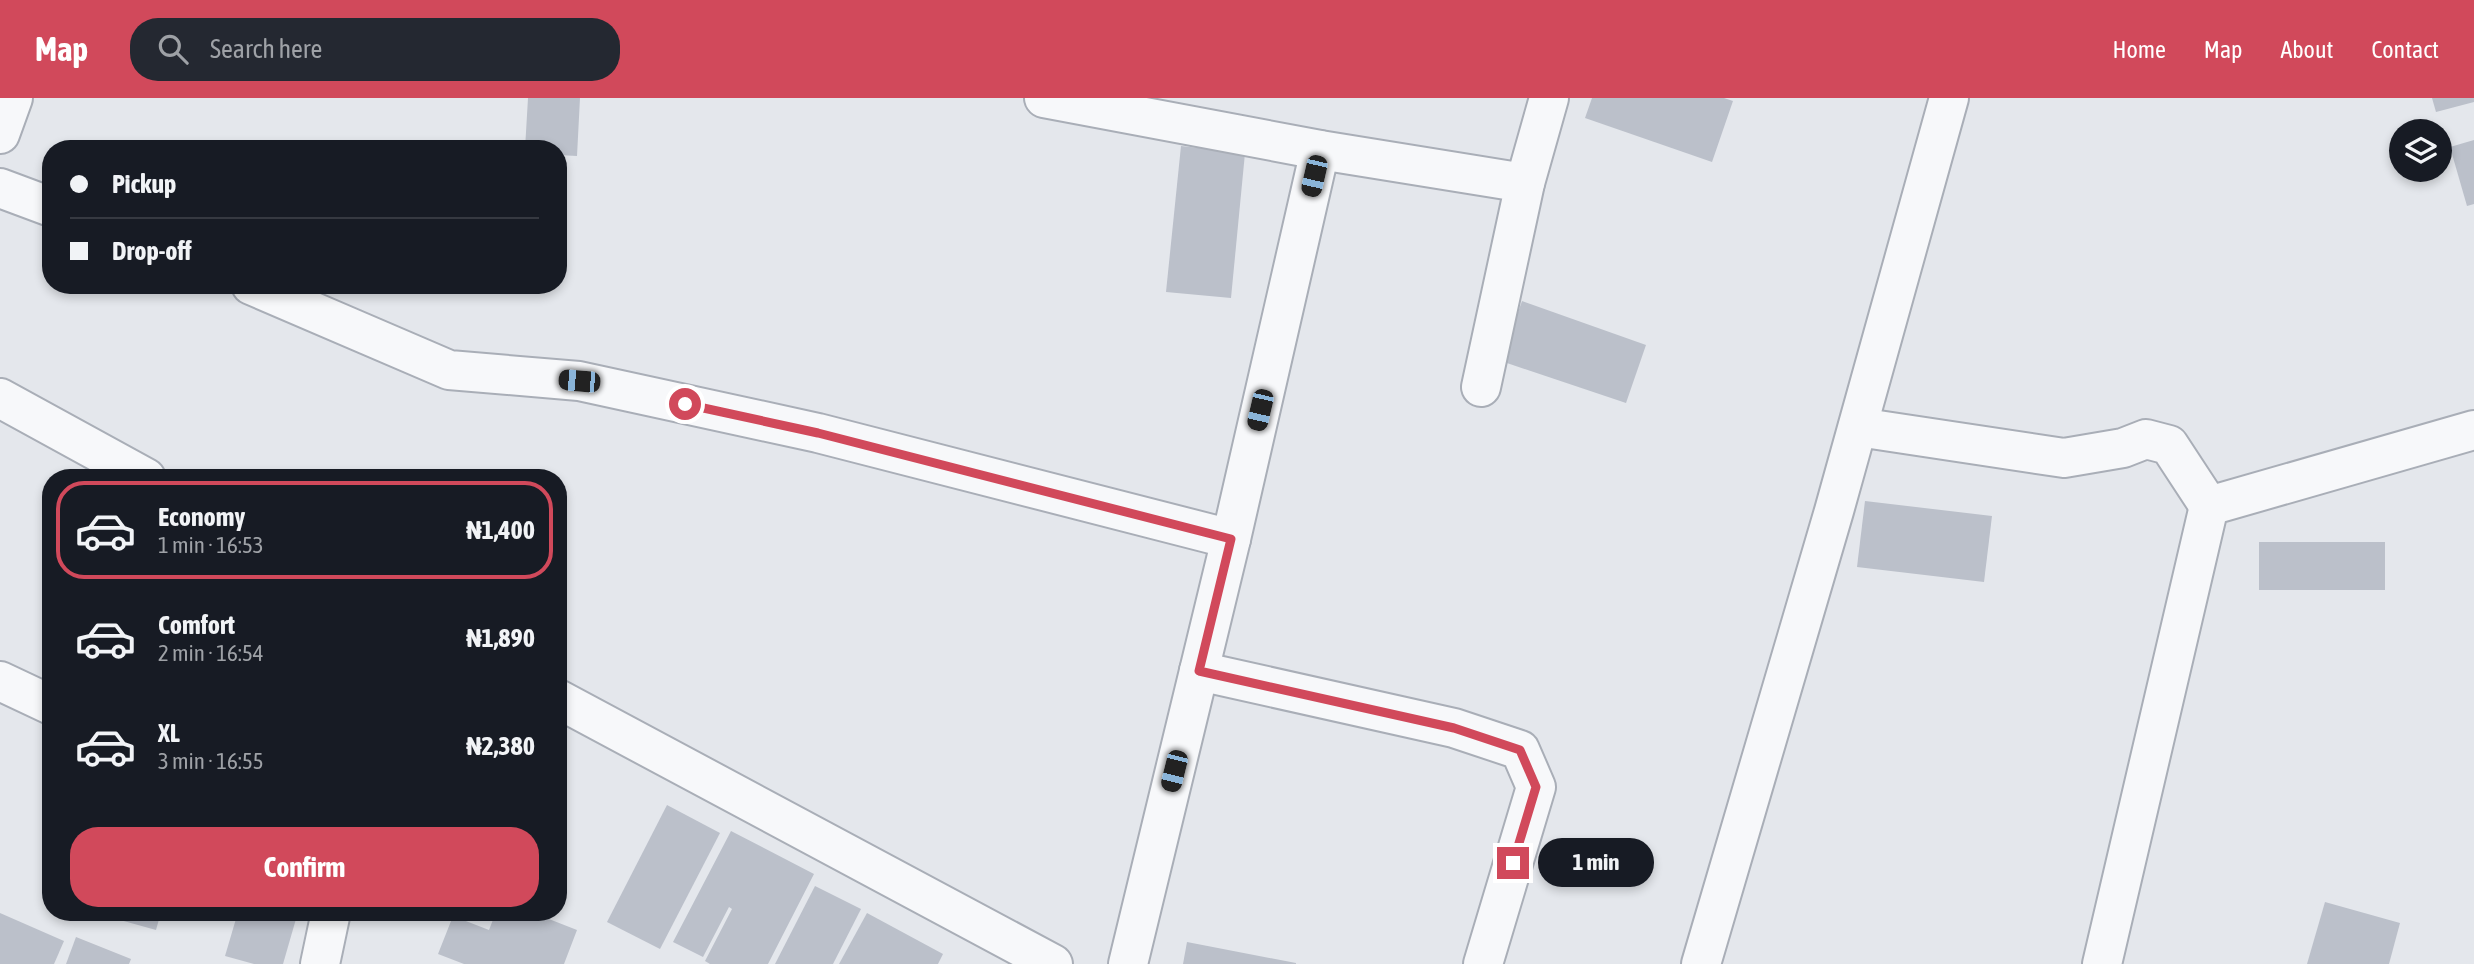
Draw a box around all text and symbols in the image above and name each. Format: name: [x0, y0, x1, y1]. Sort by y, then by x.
search box: [130, 18, 620, 81]
text: Map: [35, 30, 88, 68]
icon: search: [154, 30, 192, 68]
text: Search here: [210, 34, 322, 64]
text: Home: [2112, 36, 2166, 63]
text: Map: [2204, 36, 2242, 63]
text: About: [2280, 36, 2333, 63]
text: Contact: [2371, 36, 2439, 63]
map controls: [2389, 119, 2452, 182]
button: layers: [2389, 119, 2452, 182]
car: [1300, 153, 1329, 199]
text: Pickup: [112, 169, 176, 199]
text: Drop-off: [112, 236, 192, 266]
car: [558, 369, 601, 393]
car: [1246, 387, 1275, 433]
route start: [669, 388, 701, 420]
icon: car: [74, 499, 137, 562]
text: Economy: [158, 502, 245, 532]
text: ₦1,400: [466, 515, 535, 545]
text: 1 min · 16:53: [158, 532, 264, 558]
icon: car: [74, 607, 137, 670]
text: Comfort: [158, 610, 235, 640]
text: ₦1,890: [466, 623, 535, 653]
text: 2 min · 16:54: [158, 640, 264, 666]
icon: car: [74, 715, 137, 778]
text: XL: [158, 718, 180, 748]
text: ₦2,380: [466, 731, 535, 761]
text: 3 min · 16:55: [158, 748, 264, 774]
car: [1159, 748, 1190, 794]
button: Confirm: [70, 827, 539, 907]
callout: 1 min: [1538, 838, 1653, 888]
route end: [1497, 847, 1529, 879]
text: 1 min: [1573, 849, 1619, 875]

